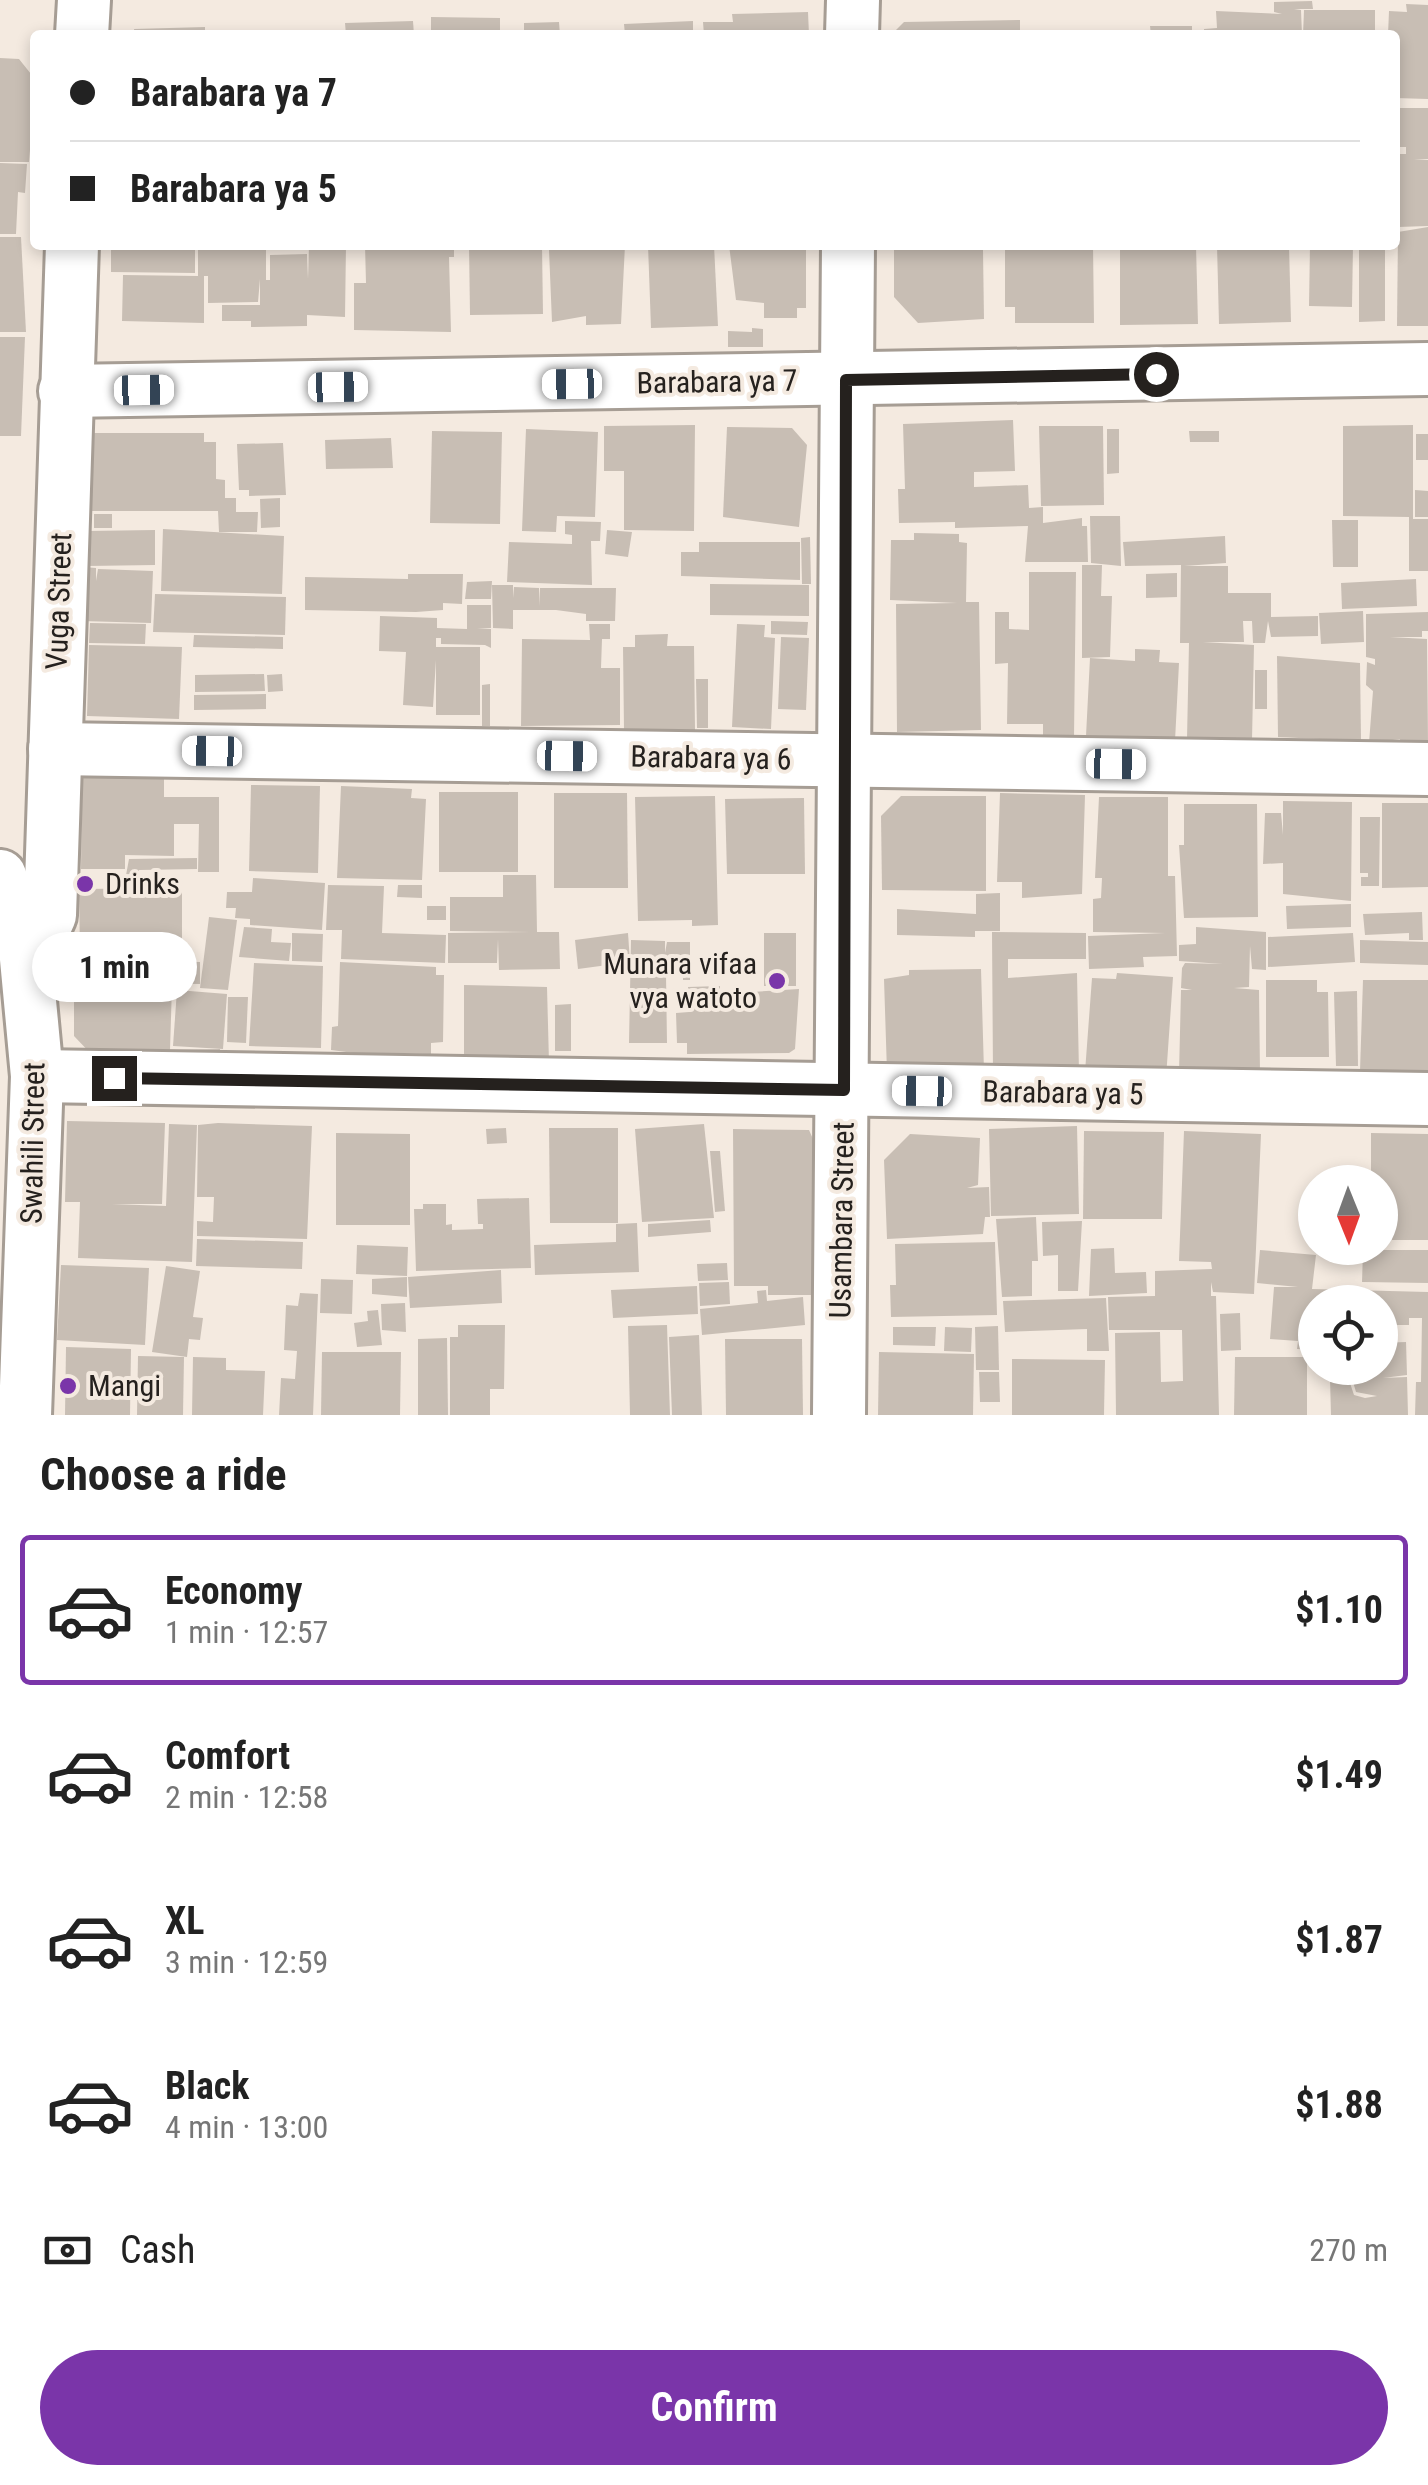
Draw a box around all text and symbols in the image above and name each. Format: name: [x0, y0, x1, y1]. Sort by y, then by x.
text: Barabara ya 7: [130, 71, 337, 115]
text: Barabara ya 5: [130, 167, 337, 211]
route start: [1134, 352, 1179, 397]
street label: Barabara ya 7: [636, 363, 798, 400]
car: [542, 368, 602, 400]
car: [308, 371, 368, 403]
car: [114, 374, 174, 406]
street label: Vuga Street: [39, 532, 78, 670]
car: [182, 735, 242, 767]
street label: Barabara ya 6: [630, 739, 792, 776]
car: [537, 740, 597, 772]
car: [1086, 748, 1146, 780]
place label: Drinks: [105, 866, 180, 901]
marker: Drinks: [74, 873, 96, 895]
callout: 1 min: [32, 933, 196, 1003]
place label: Munara vifaa vya watoto: [603, 946, 757, 1015]
text: 1 min: [79, 948, 150, 986]
marker: Munara vifaa vya watoto: [766, 970, 788, 992]
route end: [92, 1056, 137, 1101]
street label: Swahili Street: [14, 1062, 51, 1224]
street label: Barabara ya 5: [982, 1074, 1144, 1111]
car: [892, 1075, 952, 1107]
street label: Usambara Street: [822, 1121, 861, 1319]
north arrow: [1298, 1165, 1398, 1265]
map controls: [1298, 1165, 1398, 1385]
button: locate: [1298, 1285, 1398, 1385]
place label: Mangi: [88, 1368, 161, 1403]
marker: Mangi: [57, 1375, 79, 1397]
text: Choose a ride: [40, 1448, 287, 1501]
icon: car: [45, 1565, 135, 1655]
text: Economy: [165, 1569, 302, 1613]
text: $1.10: [1295, 1588, 1383, 1632]
text: 1 min · 12:57: [165, 1613, 328, 1651]
icon: car: [45, 1730, 135, 1820]
text: Comfort: [165, 1734, 290, 1778]
text: $1.49: [1295, 1753, 1383, 1797]
text: 2 min · 12:58: [165, 1778, 328, 1816]
icon: car: [45, 1895, 135, 1985]
text: XL: [165, 1899, 204, 1943]
text: $1.87: [1295, 1918, 1383, 1962]
text: 3 min · 12:59: [165, 1943, 328, 1981]
icon: car: [45, 2060, 135, 2150]
text: Black: [165, 2064, 249, 2108]
text: $1.88: [1295, 2083, 1383, 2127]
text: 4 min · 13:00: [165, 2108, 328, 2146]
icon: cash: [40, 2223, 95, 2278]
text: Cash: [120, 2228, 195, 2272]
text: 270 m: [1309, 2231, 1388, 2269]
button: Confirm: [40, 2350, 1388, 2465]

